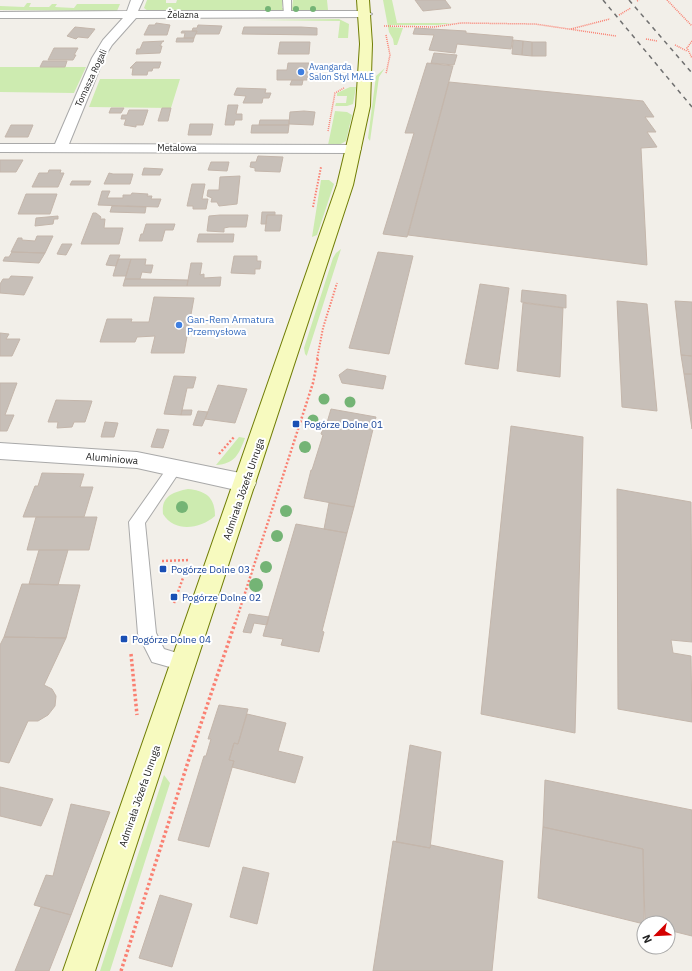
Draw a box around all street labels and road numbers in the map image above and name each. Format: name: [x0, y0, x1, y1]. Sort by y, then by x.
street label: Żelazna: [167, 9, 199, 20]
street label: Tomasza Rogali: [72, 47, 109, 108]
street label: Metalowa: [157, 142, 197, 153]
street label: Admirała Józefa Unruga: [220, 436, 267, 542]
street label: Aluminiowa: [85, 450, 139, 467]
street label: Admirała Józefa Unruga: [116, 743, 163, 849]

